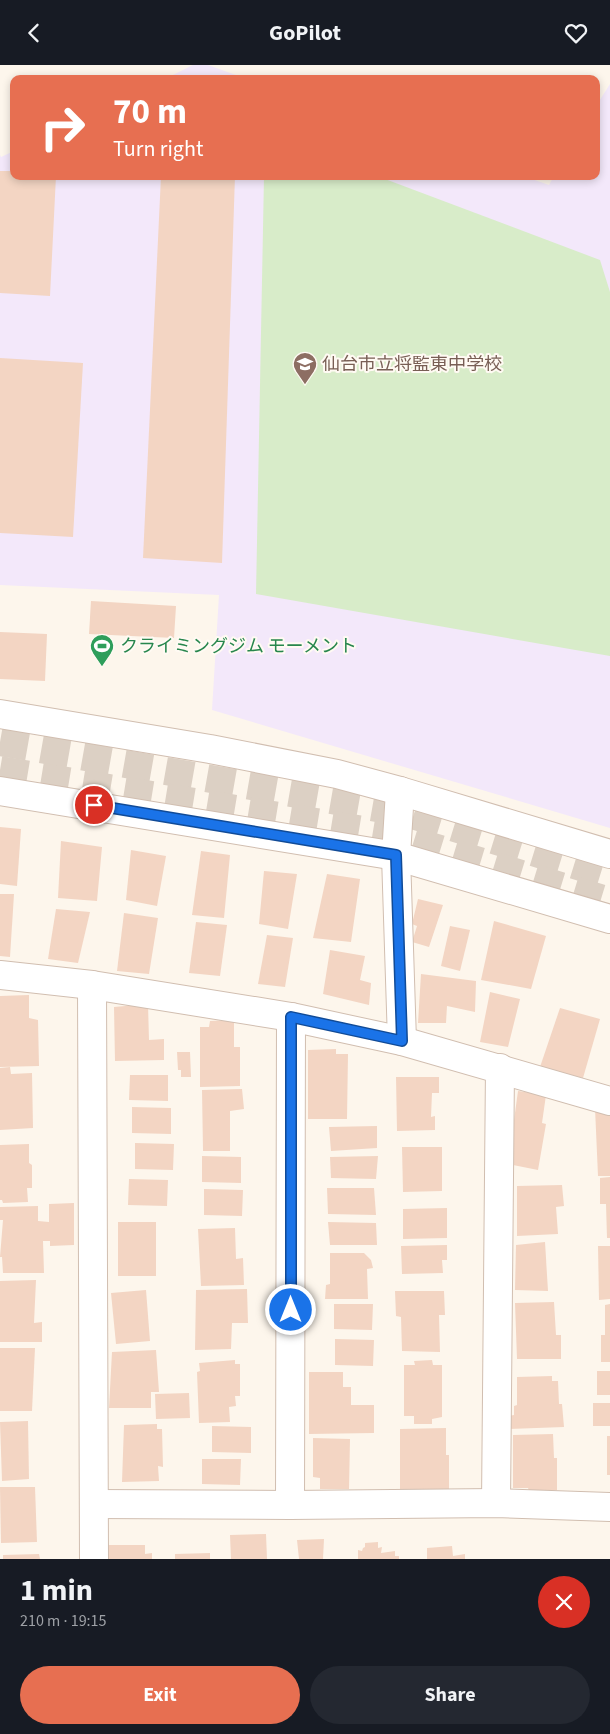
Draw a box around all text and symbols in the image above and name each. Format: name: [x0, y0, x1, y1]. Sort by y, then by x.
text: GoPilot: [269, 17, 341, 49]
icon: back: [20, 19, 48, 47]
icon: heart: [562, 19, 590, 47]
text: 70 m: [113, 87, 187, 137]
icon: right: [30, 95, 95, 160]
text: Turn right: [113, 133, 203, 165]
school or university icon: 仙台市立将監東中学校: [292, 351, 318, 385]
place label: 仙台市立将監東中学校: [322, 352, 502, 377]
sports icon: クライミングジム モーメント: [89, 633, 115, 667]
place label: クライミングジム モーメント: [120, 634, 357, 659]
pin: [73, 784, 115, 826]
icon: arrive: [80, 791, 108, 819]
position arrow: [264, 1283, 316, 1335]
text: 1 min: [20, 1569, 93, 1612]
button: close: [538, 1576, 590, 1628]
text: 210 m · 19:15: [20, 1610, 107, 1632]
button: Exit: [20, 1666, 300, 1724]
button: Share: [310, 1666, 590, 1724]

